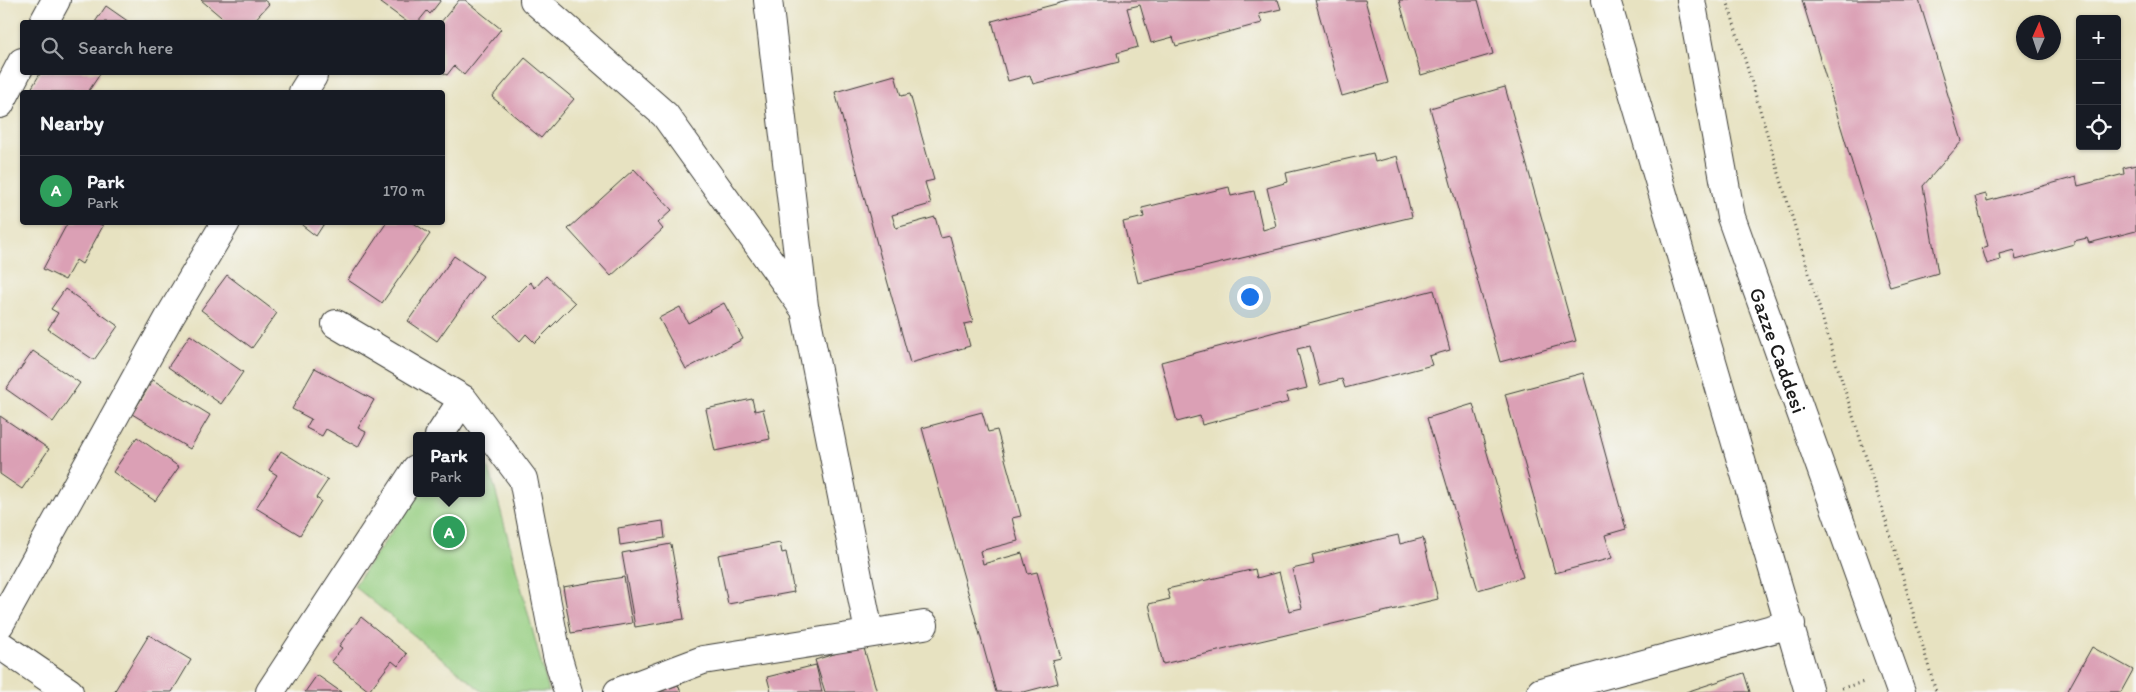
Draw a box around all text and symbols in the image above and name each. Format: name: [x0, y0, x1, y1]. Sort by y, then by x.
north arrow: [2016, 15, 2061, 60]
map controls: [2076, 15, 2121, 150]
button: +: [2076, 15, 2121, 60]
search box: [20, 20, 445, 75]
icon: search: [38, 34, 66, 62]
text: Search here: [78, 36, 173, 59]
button: −: [2076, 60, 2121, 105]
button: locate: [2076, 105, 2121, 150]
text: Nearby: [40, 110, 104, 135]
text: Park: [87, 170, 124, 193]
text: A: [51, 181, 61, 200]
text: 170 m: [383, 181, 425, 200]
text: Park: [87, 193, 118, 212]
your location: [1237, 284, 1263, 310]
street label: Gazze Caddesi: [1745, 284, 1813, 416]
popup: [413, 432, 485, 497]
text: Park: [430, 444, 468, 467]
text: Park: [430, 467, 462, 486]
pin: A: [433, 513, 465, 551]

